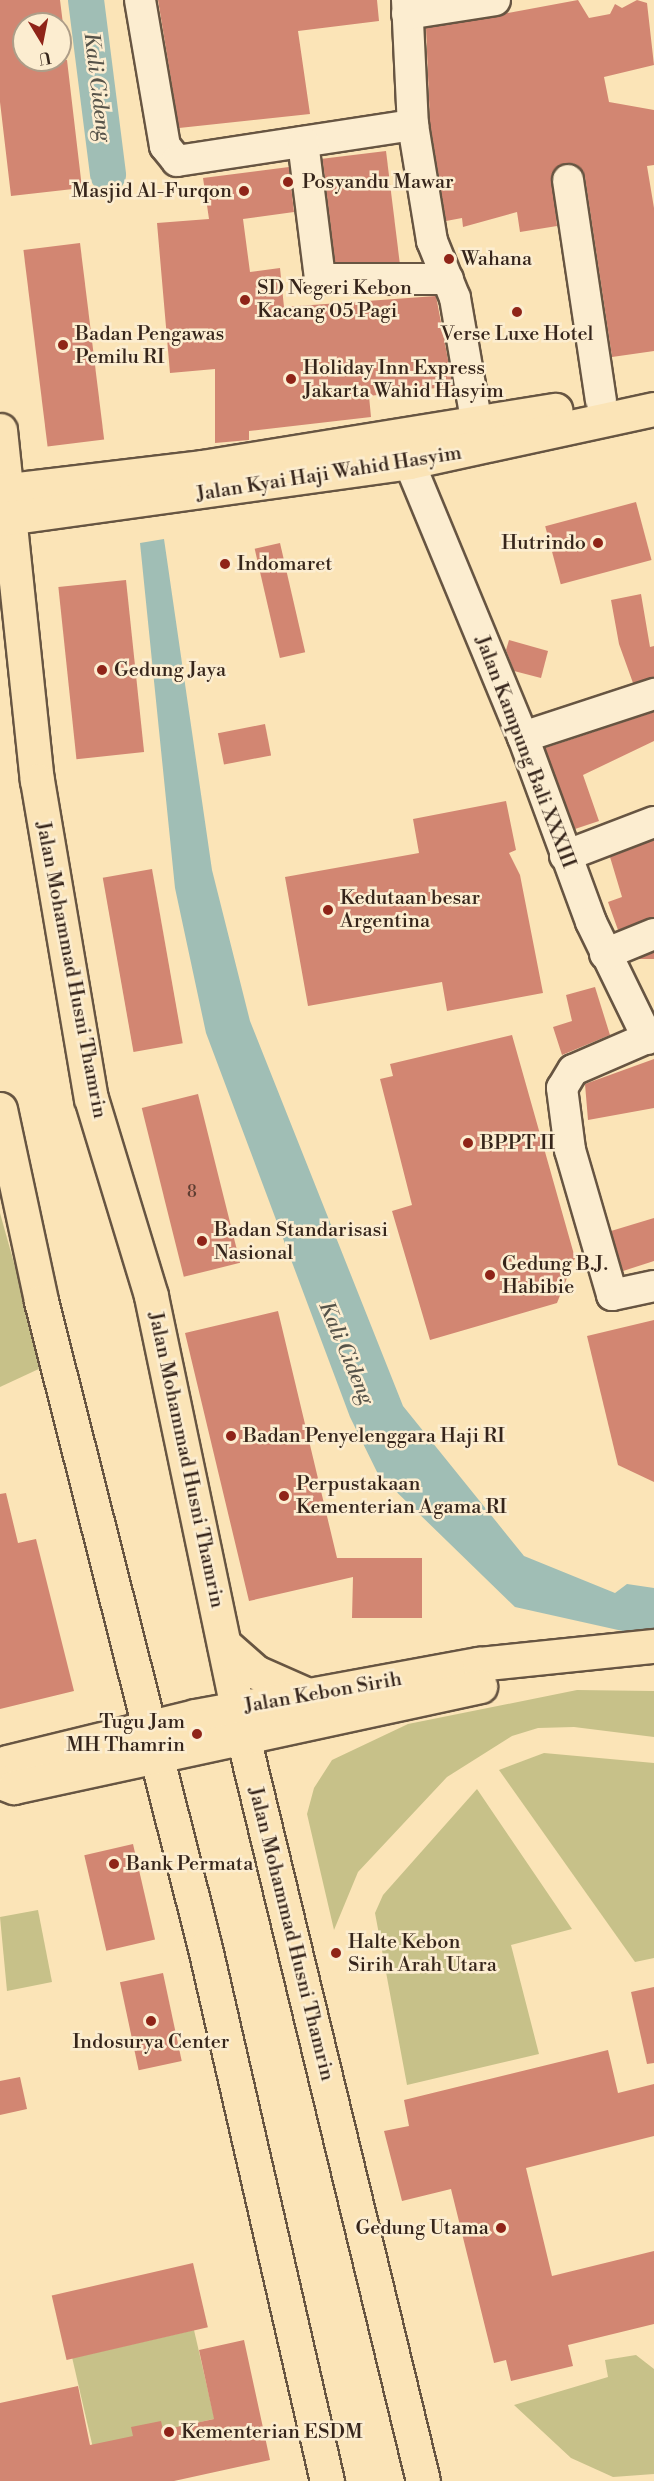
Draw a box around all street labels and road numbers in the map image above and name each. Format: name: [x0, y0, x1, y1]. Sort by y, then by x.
street label: Jalan Kyai Haji Wahid Hasyim: [195, 441, 463, 507]
street label: Jalan Kampung Bali XXXIII: [470, 632, 580, 872]
street label: Jalan Mohammad Husni Thamrin: [30, 820, 112, 1120]
street label: Jalan Mohammad Husni Thamrin: [143, 1310, 229, 1610]
street label: Jalan Kebon Sirih: [242, 1667, 404, 1719]
street label: Jalan Mohammad Husni Thamrin: [243, 1785, 339, 2083]

